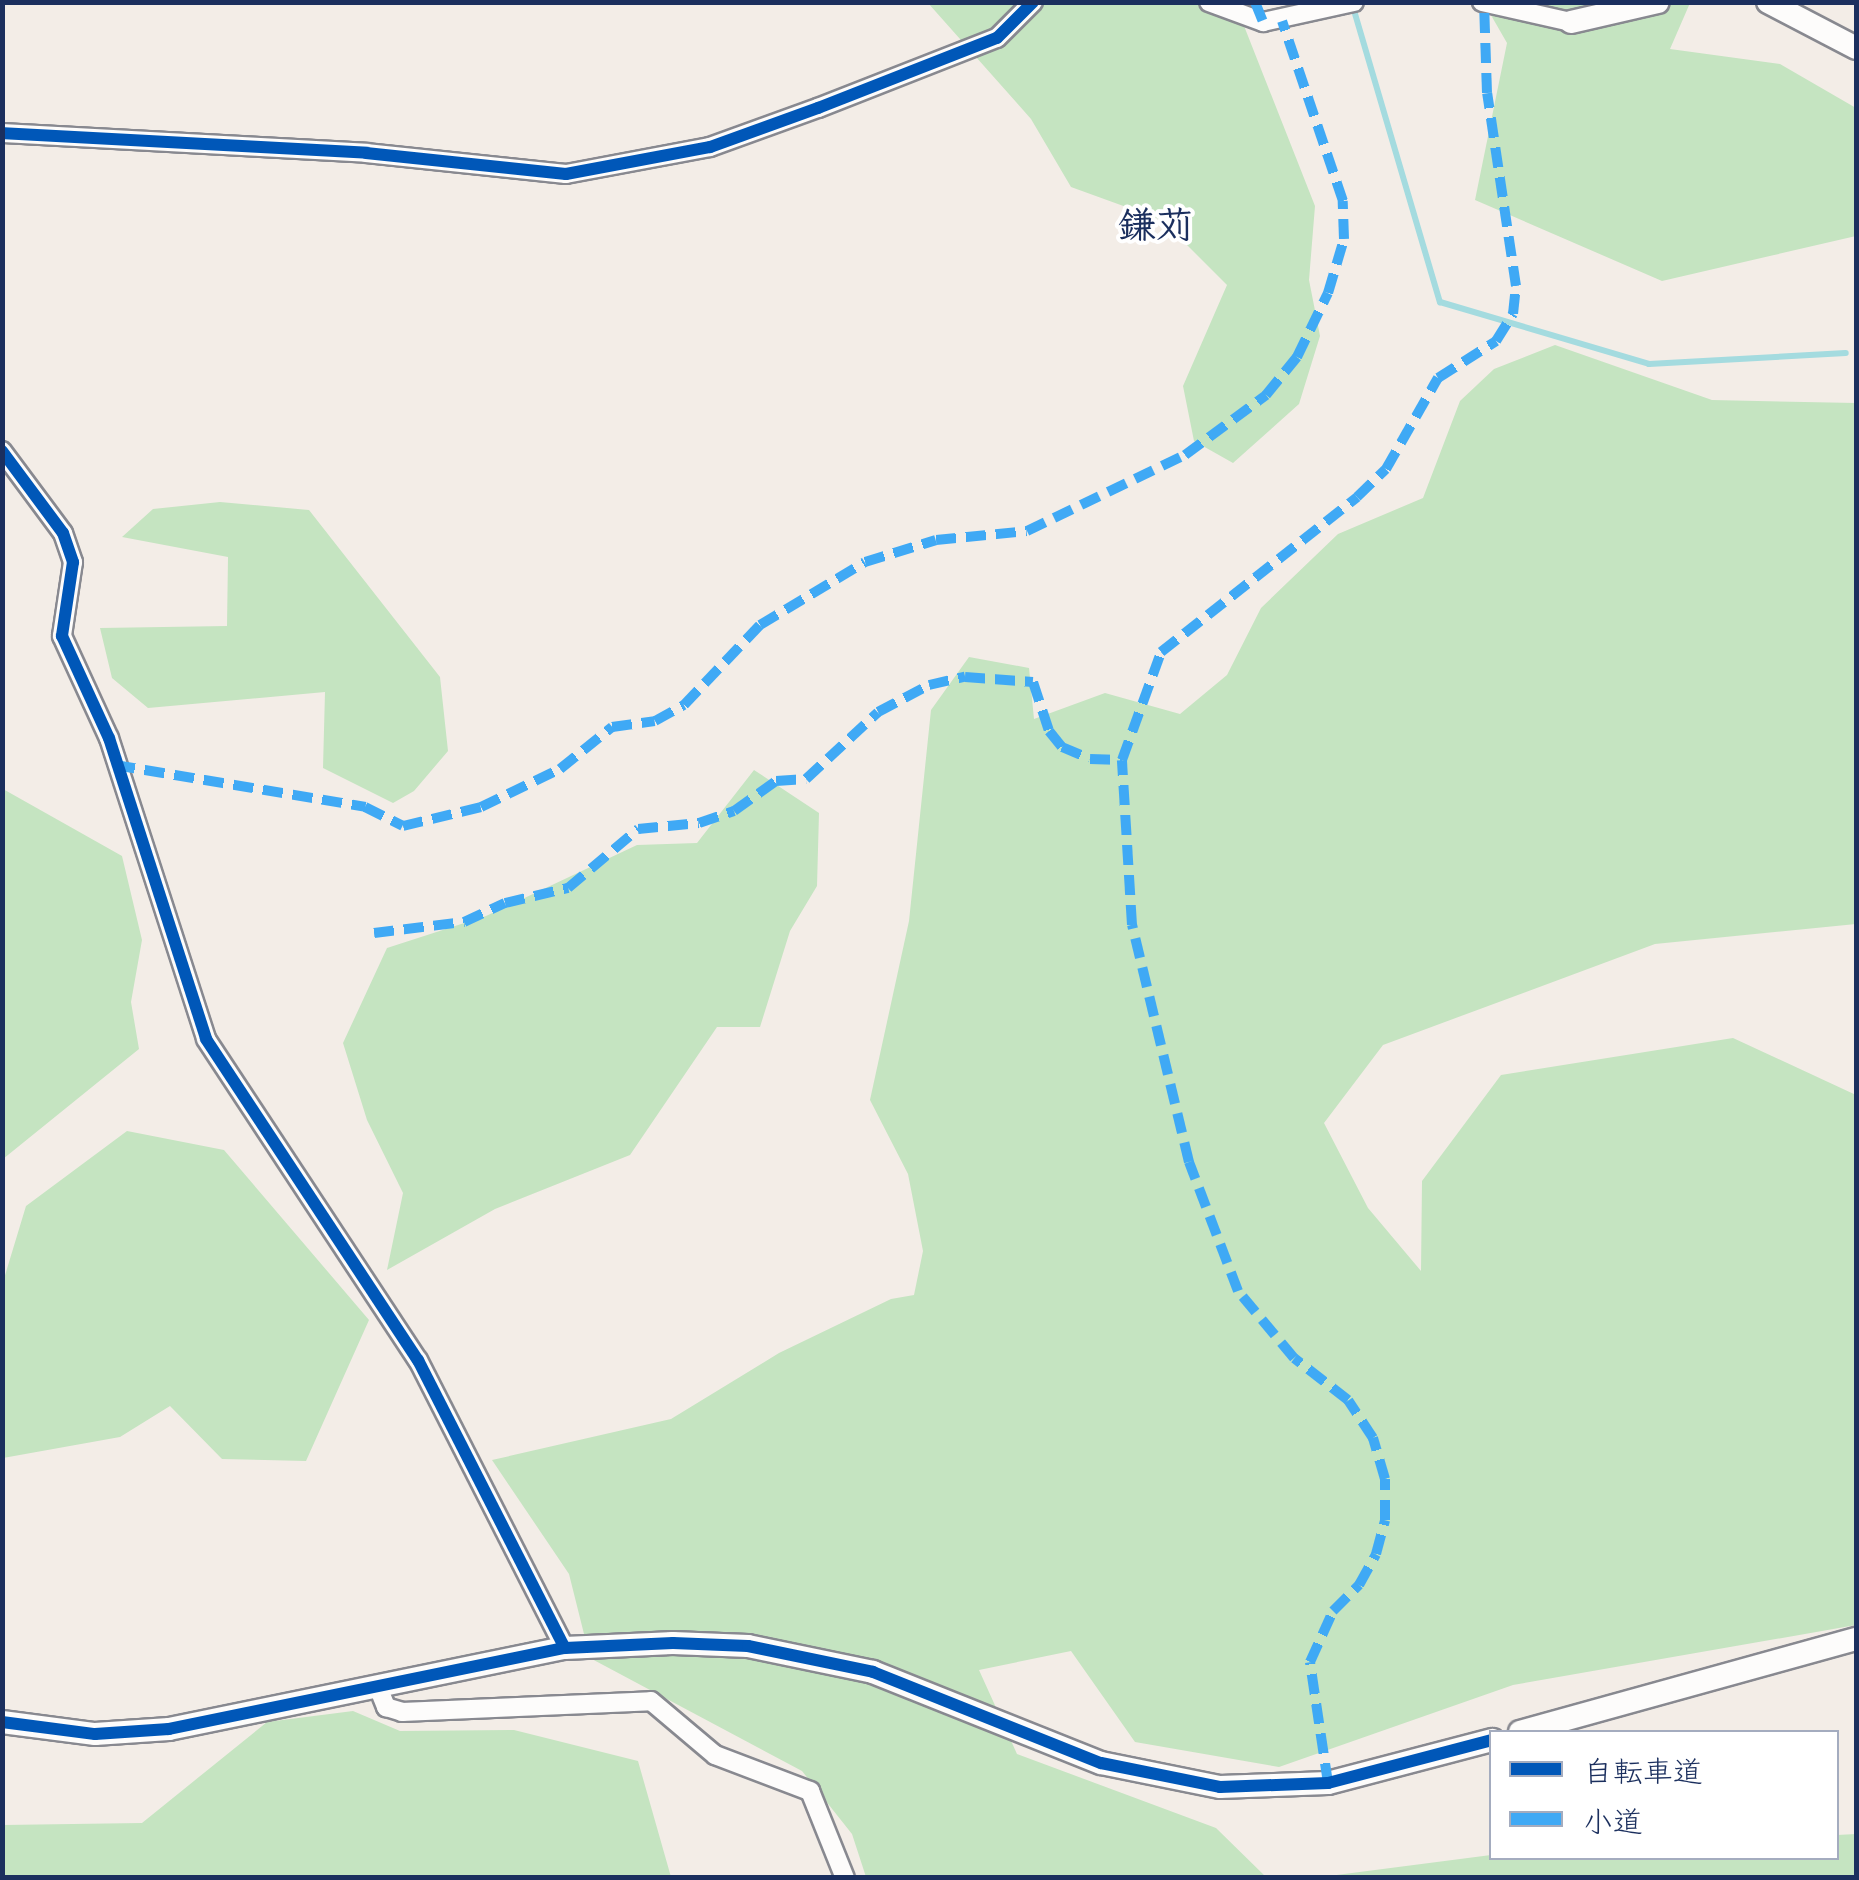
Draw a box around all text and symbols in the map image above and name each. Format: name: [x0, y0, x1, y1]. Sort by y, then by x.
district label: 鎌苅: [1118, 204, 1194, 250]
legend: [1489, 1730, 1839, 1860]
text: 自転車道: [1583, 1755, 1703, 1790]
text: 小道: [1583, 1805, 1643, 1840]

